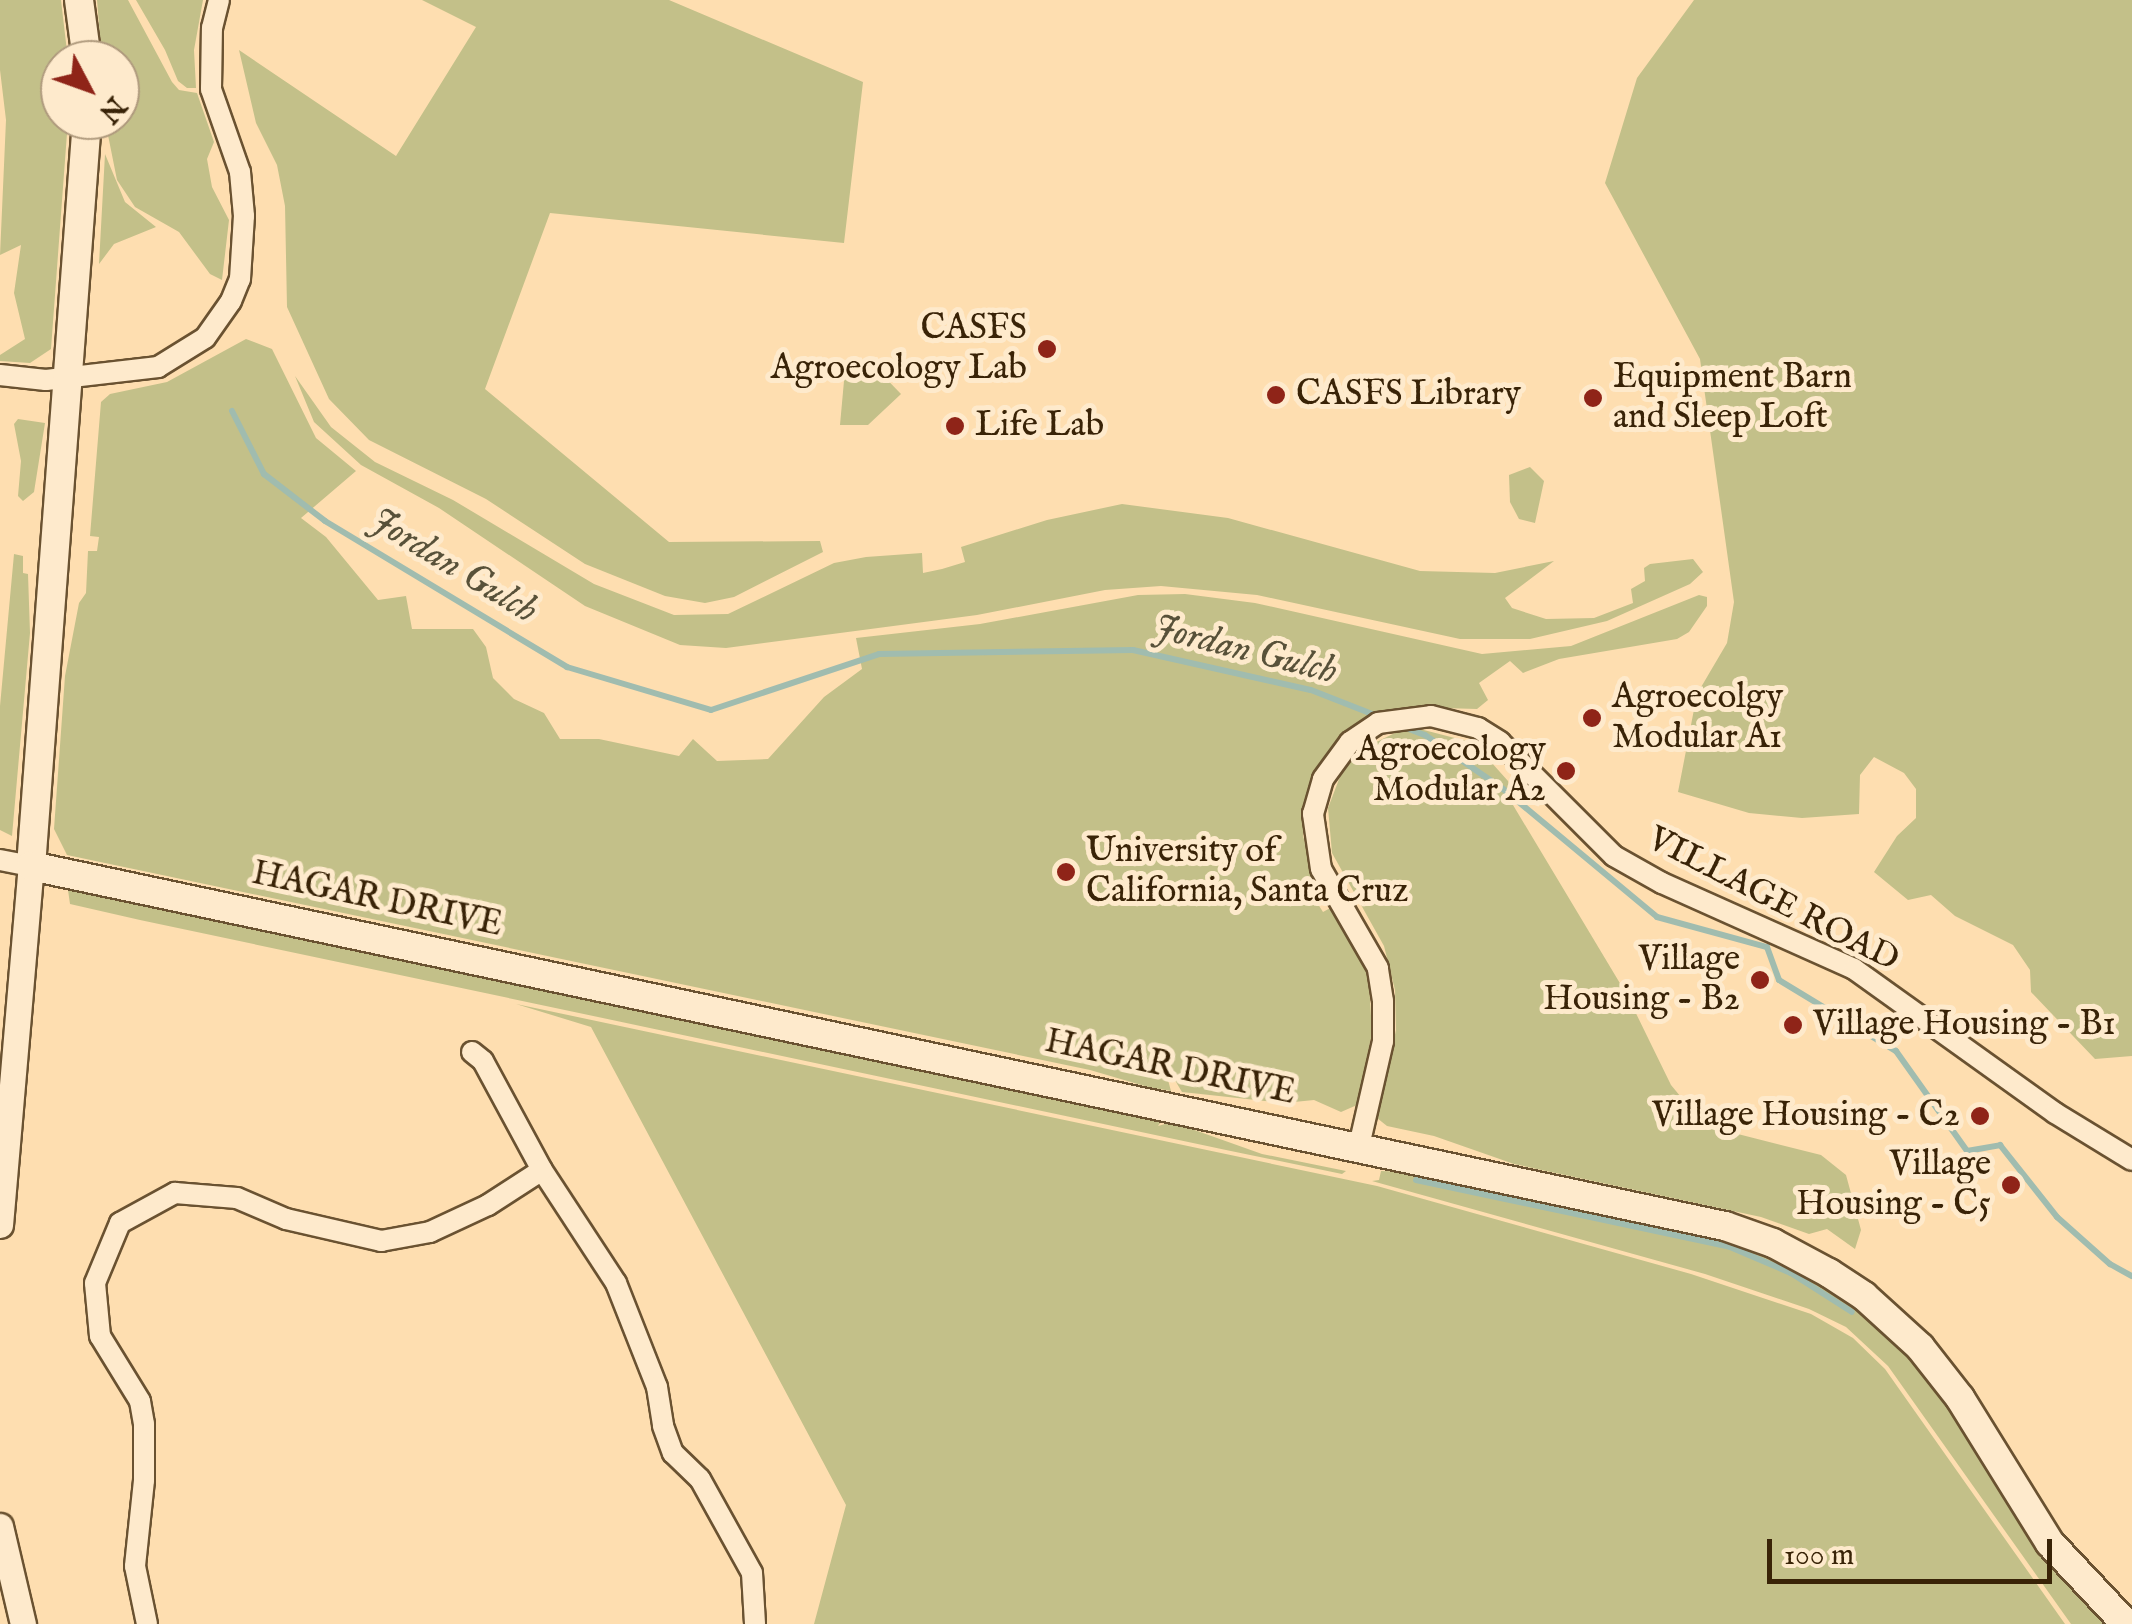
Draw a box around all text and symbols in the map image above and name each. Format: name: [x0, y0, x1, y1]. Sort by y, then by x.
north arrow: [40, 40, 140, 140]
text: N: [90, 88, 133, 129]
place label: CASFS Agroecology Lab: [771, 308, 1027, 390]
marker: CASFS Agroecology Lab: [1036, 338, 1058, 360]
place label: Equipment Barn and Sleep Loft: [1613, 357, 1852, 439]
place label: CASFS Library: [1296, 374, 1521, 416]
marker: CASFS Library: [1265, 384, 1287, 406]
marker: Equipment Barn and Sleep Loft: [1582, 387, 1604, 409]
place label: Life Lab: [975, 405, 1104, 447]
marker: Life Lab: [944, 415, 966, 437]
water label: Jordan Gulch: [361, 499, 545, 635]
water label: Jordan Gulch: [1149, 606, 1341, 696]
place label: Agroecolgy Modular A1: [1612, 677, 1783, 759]
marker: Agroecolgy Modular A1: [1581, 707, 1603, 729]
place label: Agroecology Modular A2: [1356, 730, 1546, 812]
marker: Agroecology Modular A2: [1555, 760, 1577, 782]
street label: VILLAGE ROAD: [1640, 819, 1906, 981]
place label: University of California, Santa Cruz: [1086, 831, 1408, 913]
street label: HAGAR DRIVE: [248, 853, 506, 947]
marker: University of California, Santa Cruz: [1055, 861, 1077, 883]
place label: Village Housing - B2: [1543, 939, 1740, 1021]
marker: Village Housing - B2: [1749, 969, 1771, 991]
place label: Village Housing - B1: [1813, 1004, 2116, 1046]
marker: Village Housing - B1: [1782, 1014, 1804, 1036]
street label: HAGAR DRIVE: [1041, 1021, 1299, 1115]
place label: Village Housing - C2: [1652, 1095, 1960, 1137]
marker: Village Housing - C2: [1969, 1105, 1991, 1127]
place label: Village Housing - C5: [1796, 1144, 1991, 1226]
marker: Village Housing - C5: [2000, 1174, 2022, 1196]
scale bar: [1772, 1519, 2057, 1581]
text: 100 m: [1784, 1537, 1854, 1575]

